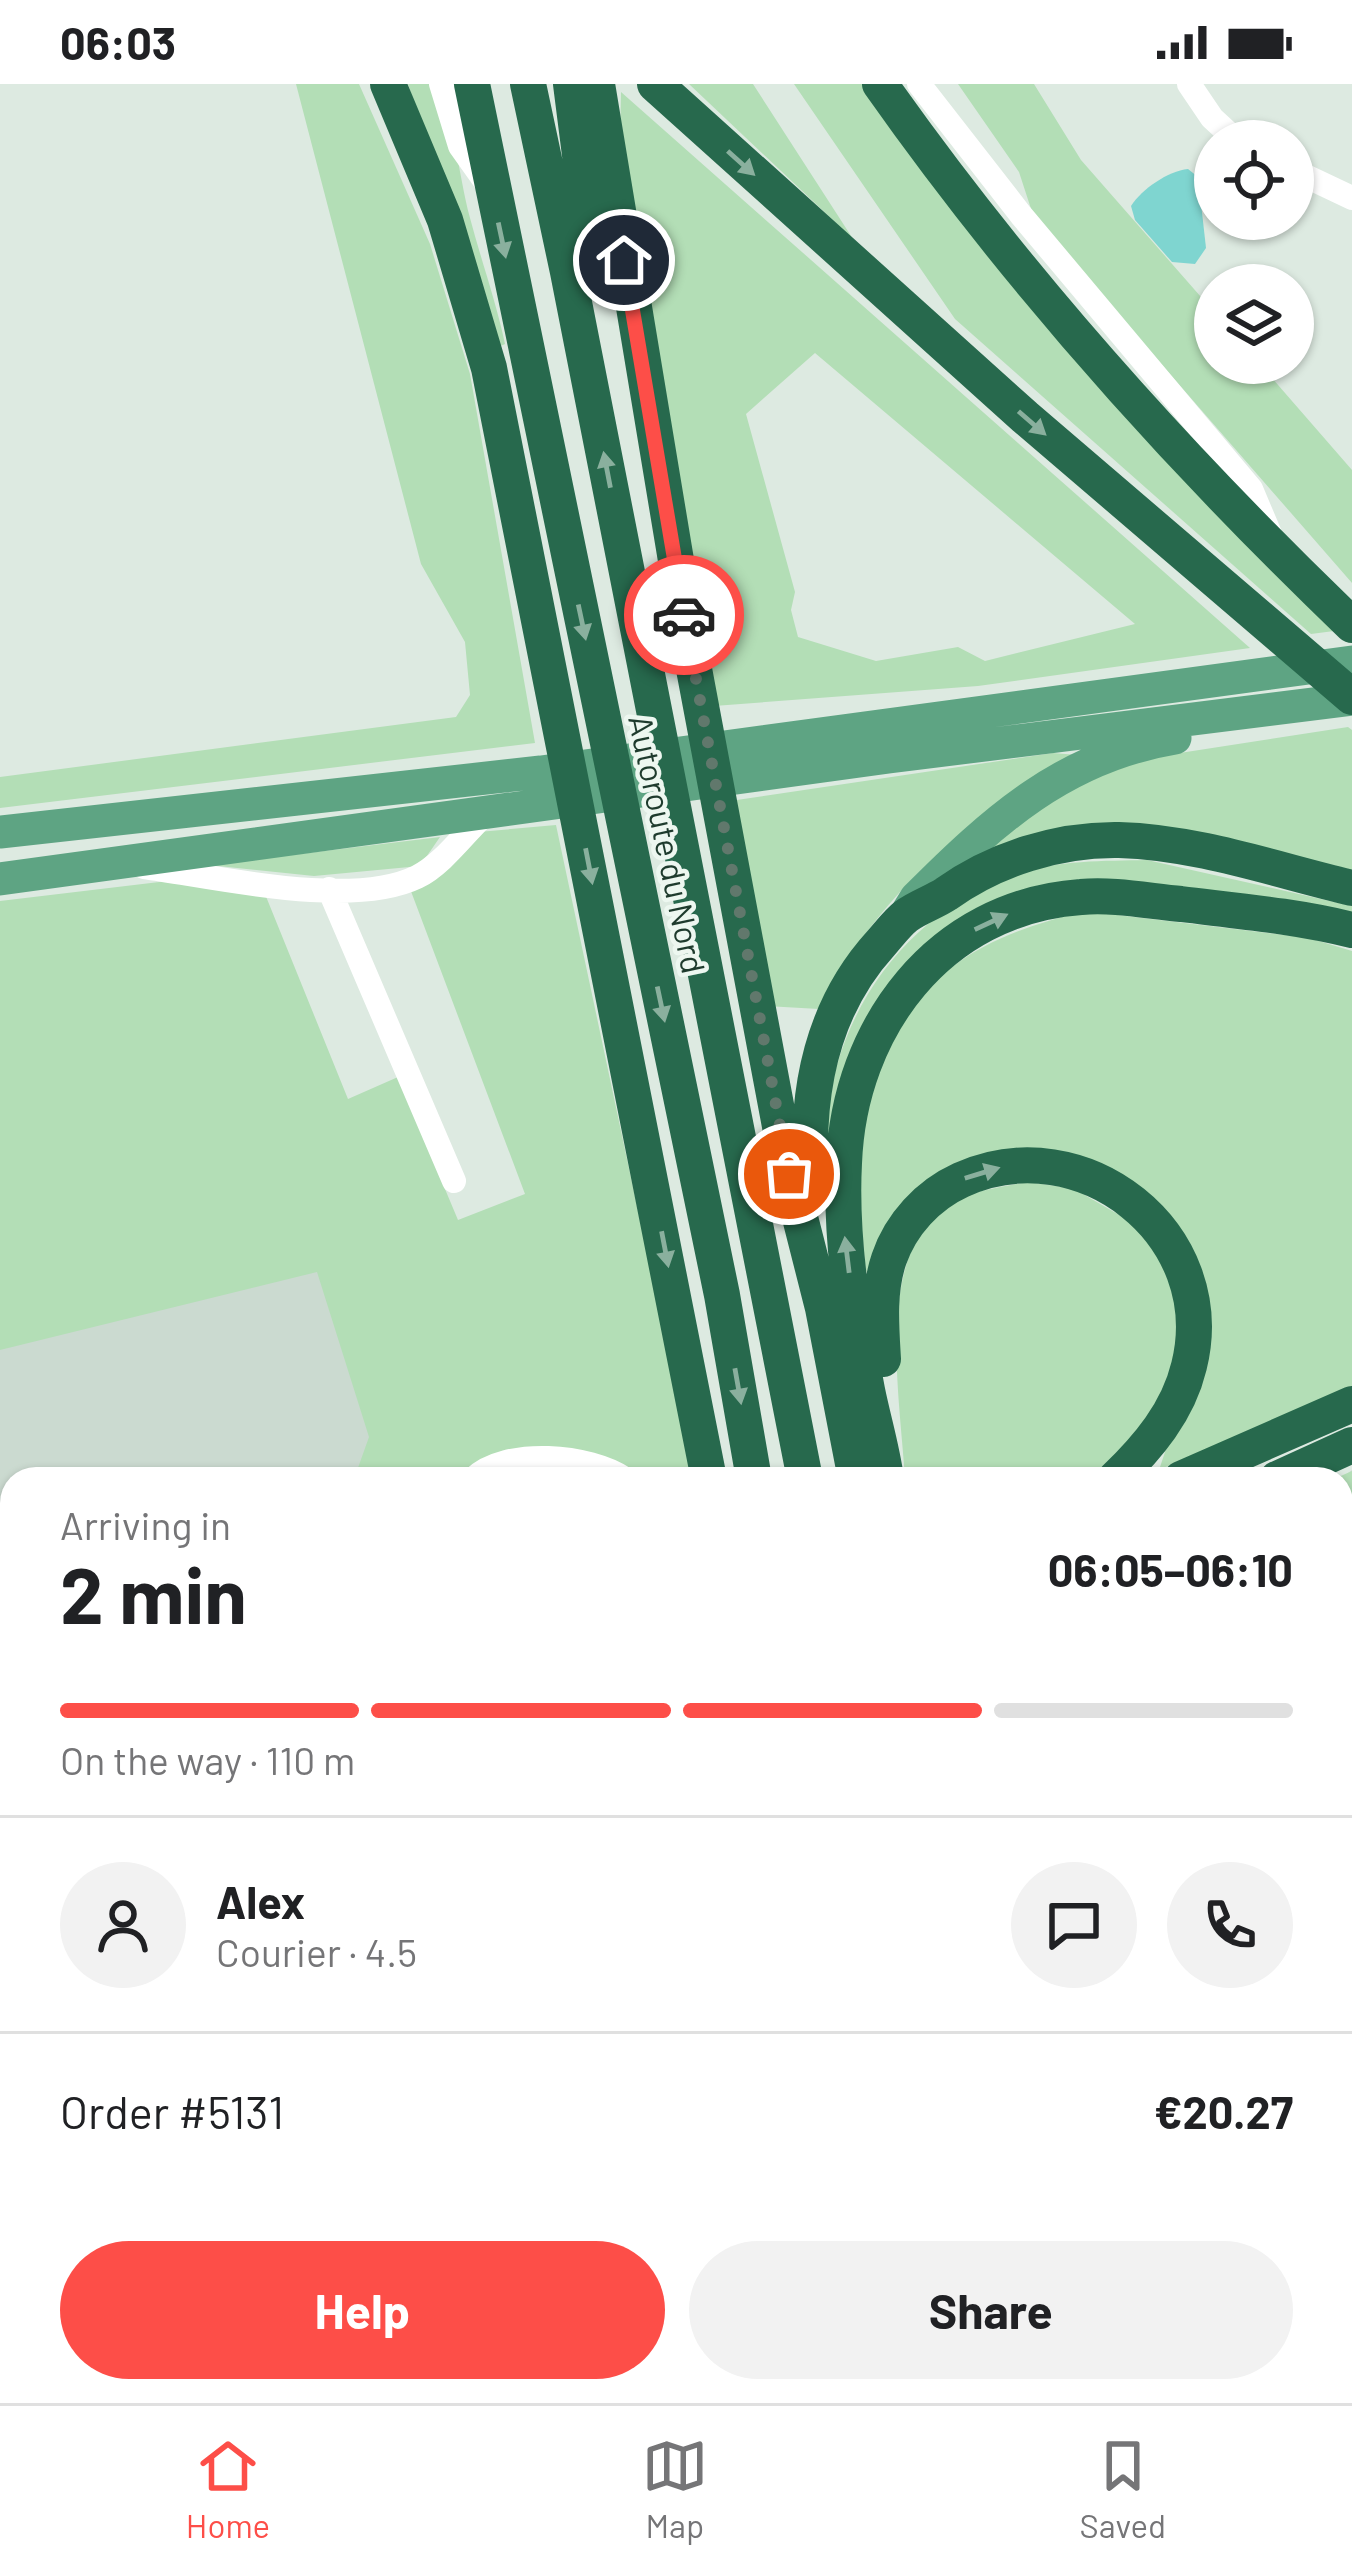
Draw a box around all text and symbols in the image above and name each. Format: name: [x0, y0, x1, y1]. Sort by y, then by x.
text: 06:03: [60, 15, 176, 69]
map controls: [1194, 120, 1314, 384]
button: locate: [1194, 120, 1314, 240]
one-way arrow: [727, 149, 756, 176]
pin: [573, 209, 675, 311]
one-way arrow: [493, 222, 512, 260]
icon: home: [591, 227, 657, 293]
button: layers: [1194, 264, 1314, 384]
one-way arrow: [1017, 409, 1047, 436]
one-way arrow: [597, 451, 616, 488]
courier: [624, 555, 744, 675]
icon: car: [651, 582, 717, 648]
one-way arrow: [573, 604, 592, 641]
street label: Autoroute du Nord: [621, 711, 715, 977]
one-way arrow: [580, 848, 599, 886]
one-way arrow: [974, 912, 1009, 932]
one-way arrow: [652, 985, 671, 1023]
pin: [738, 1123, 840, 1225]
icon: bag: [756, 1141, 822, 1207]
one-way arrow: [964, 1163, 1001, 1181]
one-way arrow: [656, 1230, 675, 1268]
one-way arrow: [838, 1236, 857, 1273]
one-way arrow: [729, 1368, 747, 1406]
text: Arriving in: [60, 1501, 231, 1548]
text: 06:05–06:10: [1048, 1542, 1293, 1596]
text: 2 min: [60, 1546, 247, 1640]
text: On the way · 110 m: [60, 1736, 355, 1783]
button: person: [60, 1862, 186, 1988]
button: chat: [1011, 1862, 1137, 1988]
button: phone: [1167, 1862, 1293, 1988]
text: Alex: [216, 1874, 305, 1928]
text: Courier · 4.5: [216, 1928, 417, 1975]
text: Order #5131: [60, 2084, 284, 2138]
text: €20.27: [1154, 2084, 1293, 2138]
button: Help: [60, 2241, 665, 2379]
button: Share: [689, 2241, 1293, 2379]
tab: Home: [186, 2433, 270, 2545]
tab: Map: [642, 2433, 708, 2545]
tab: Saved: [1080, 2433, 1166, 2545]

